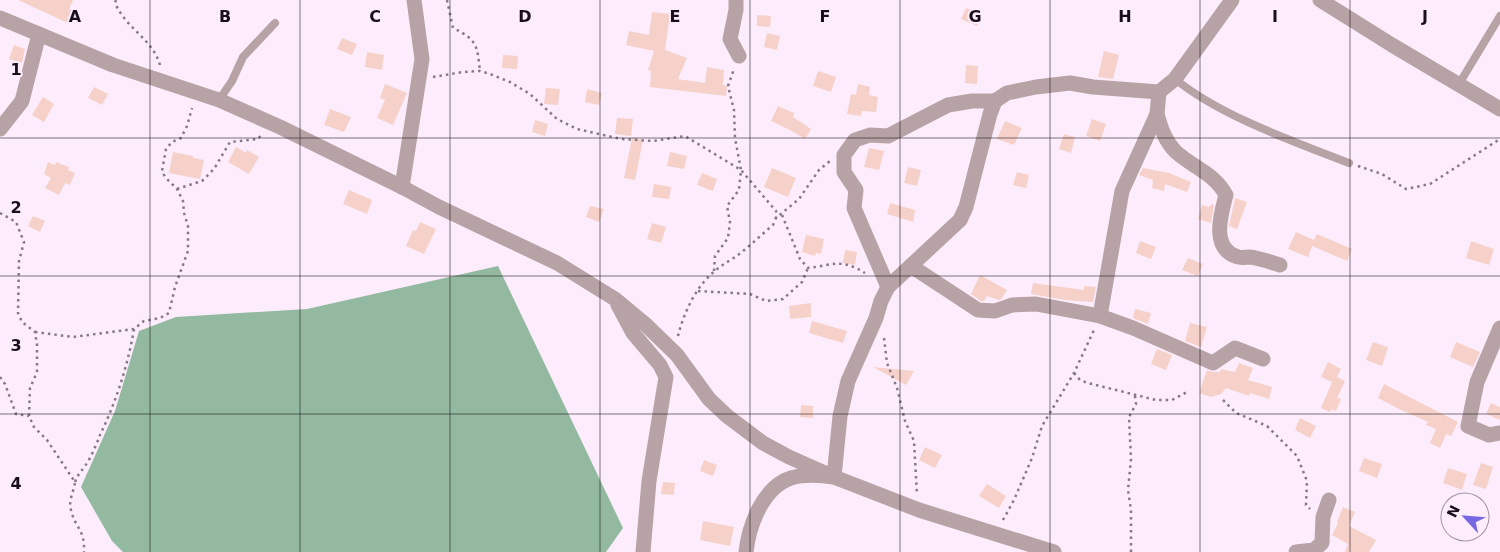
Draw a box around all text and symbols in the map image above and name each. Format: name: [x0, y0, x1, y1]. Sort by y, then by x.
text: A: [69, 7, 82, 26]
text: B: [219, 7, 231, 26]
text: C: [369, 7, 381, 26]
text: D: [518, 7, 532, 26]
text: E: [670, 7, 680, 26]
text: F: [820, 7, 830, 26]
text: G: [968, 7, 982, 26]
text: H: [1118, 7, 1132, 26]
text: I: [1272, 7, 1278, 26]
text: J: [1421, 7, 1428, 26]
text: 1: [10, 60, 22, 79]
text: 2: [10, 198, 22, 217]
text: 3: [10, 336, 22, 355]
text: 4: [10, 474, 22, 493]
north arrow: [1440, 492, 1490, 542]
text: N: [1444, 503, 1463, 520]

